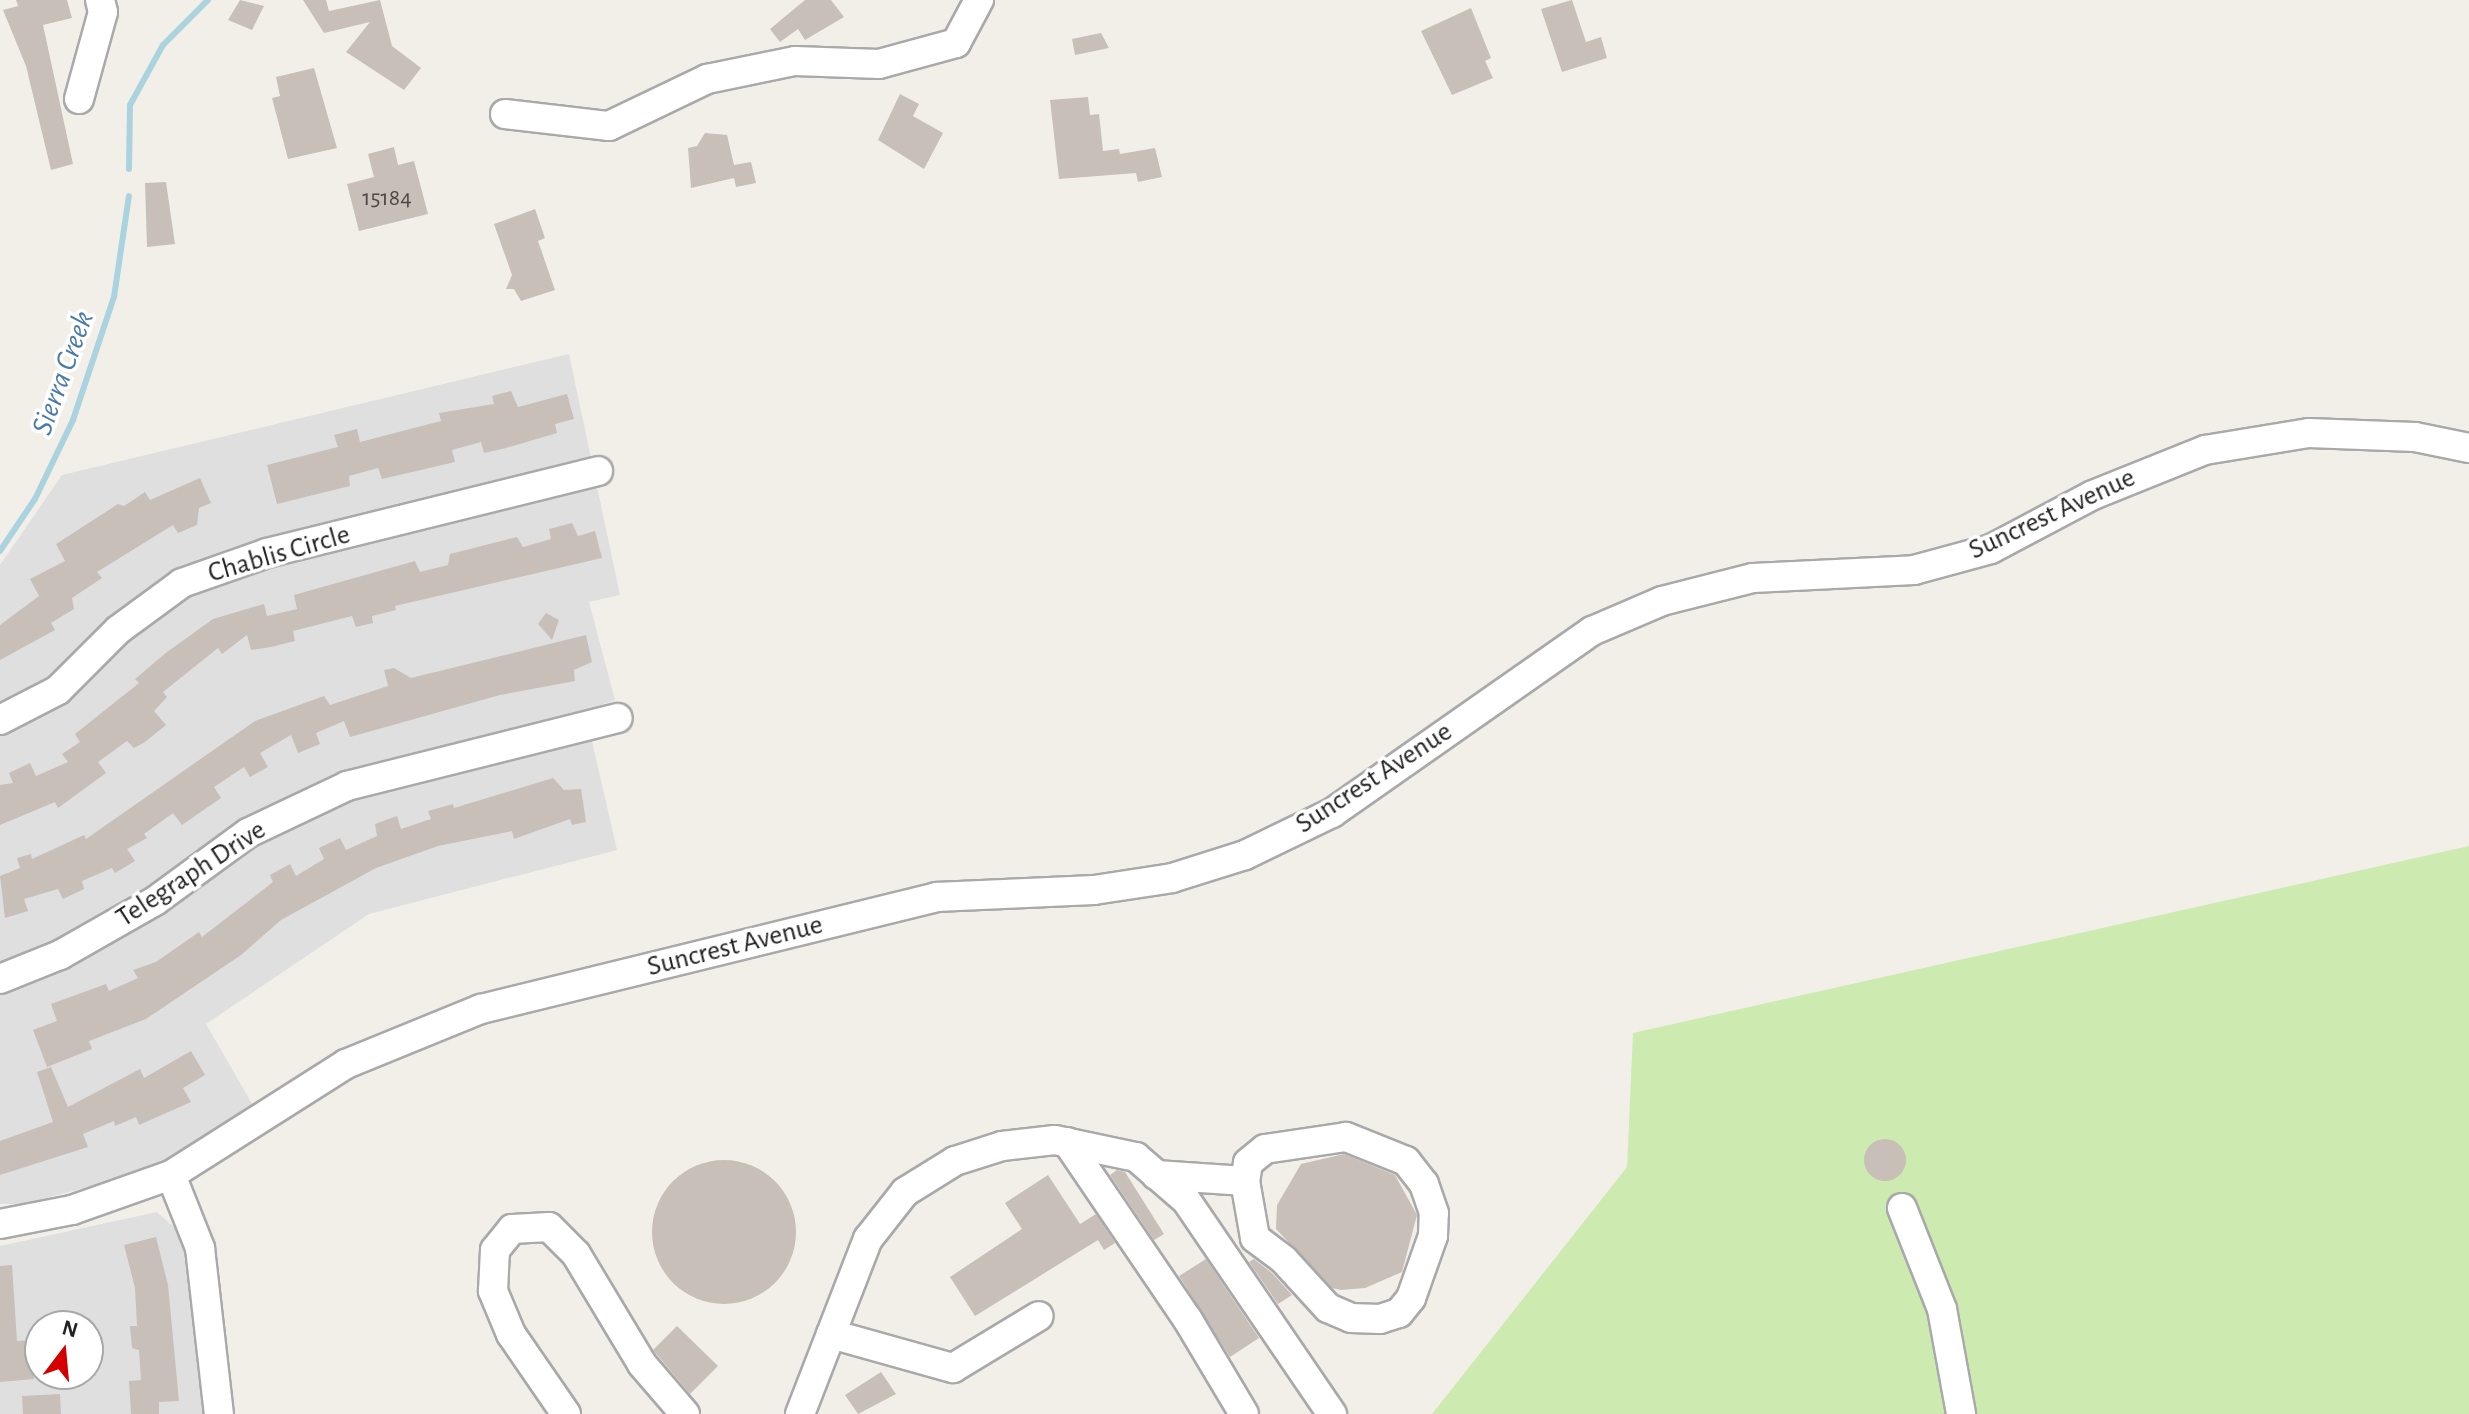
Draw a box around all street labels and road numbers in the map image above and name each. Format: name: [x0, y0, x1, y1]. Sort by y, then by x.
street label: Suncrest Avenue: [1963, 461, 2141, 567]
street label: Chablis Circle: [204, 518, 354, 590]
street label: Suncrest Avenue: [1290, 715, 1458, 841]
street label: Telegraph Drive: [110, 813, 272, 935]
street label: Suncrest Avenue: [644, 908, 826, 984]

